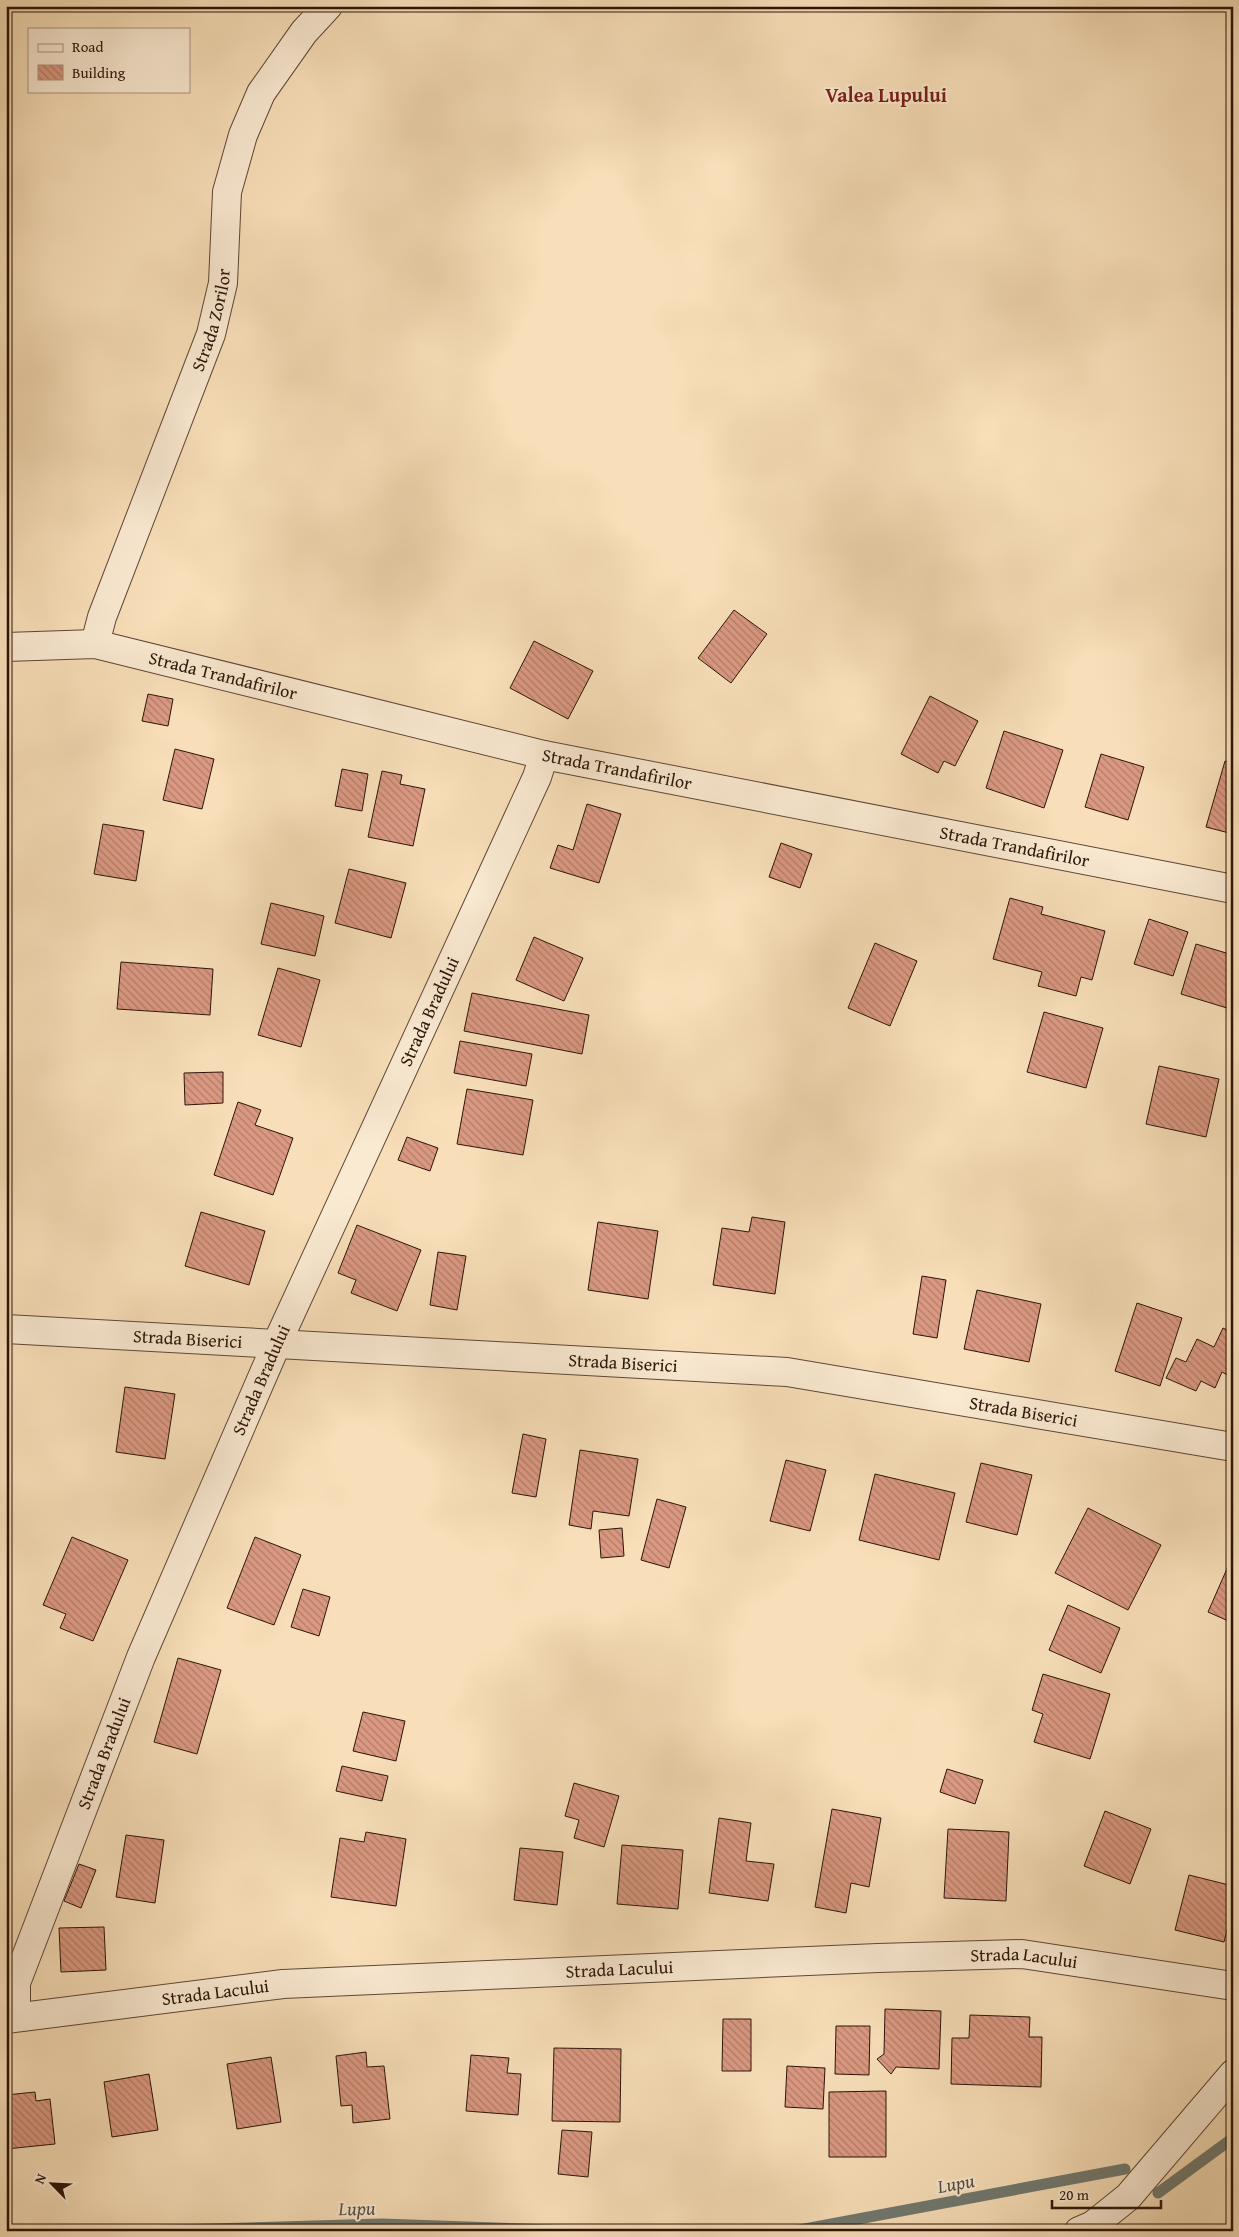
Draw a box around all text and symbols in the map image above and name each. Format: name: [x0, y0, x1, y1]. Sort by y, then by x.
legend: [28, 28, 190, 92]
text: Road: [72, 36, 103, 57]
text: Building: [72, 62, 126, 83]
district label: Valea Lupului: [825, 80, 947, 109]
street label: Strada Zorilor: [184, 267, 237, 375]
street label: Strada Trandafirilor: [146, 644, 301, 707]
street label: Strada Trandafirilor: [540, 741, 695, 797]
street label: Strada Trandafirilor: [937, 818, 1093, 874]
street label: Strada Bradului: [392, 952, 466, 1071]
street label: Strada Bradului: [225, 1320, 297, 1439]
street label: Strada Biserici: [132, 1322, 243, 1355]
street label: Strada Biserici: [568, 1346, 678, 1379]
street label: Strada Biserici: [967, 1389, 1080, 1434]
street label: Strada Bradului: [70, 1693, 137, 1813]
street label: Strada Lacului: [970, 1940, 1080, 1975]
street label: Strada Lacului: [565, 1953, 674, 1985]
street label: Strada Lacului: [160, 1972, 271, 2012]
north arrow: [28, 2160, 78, 2210]
water label: Lupu: [934, 2166, 977, 2200]
text: N: [29, 2170, 51, 2187]
scale bar: [1052, 2177, 1160, 2209]
text: 20 m: [1059, 2184, 1090, 2205]
water label: Lupu: [337, 2194, 376, 2222]

